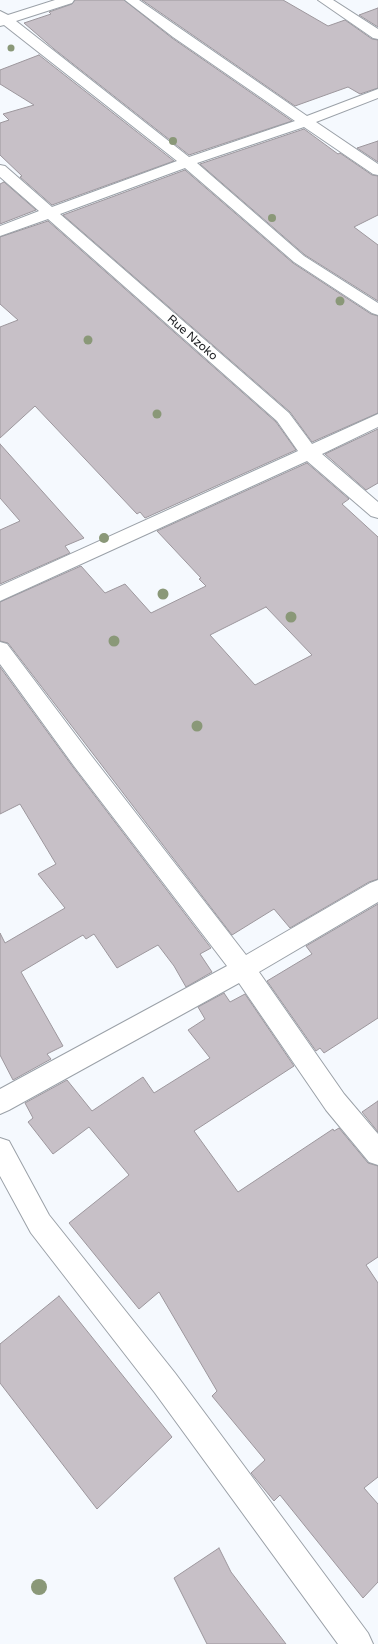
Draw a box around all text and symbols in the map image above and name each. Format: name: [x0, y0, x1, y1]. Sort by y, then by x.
street label: Rue Nzoko: [164, 312, 220, 364]

